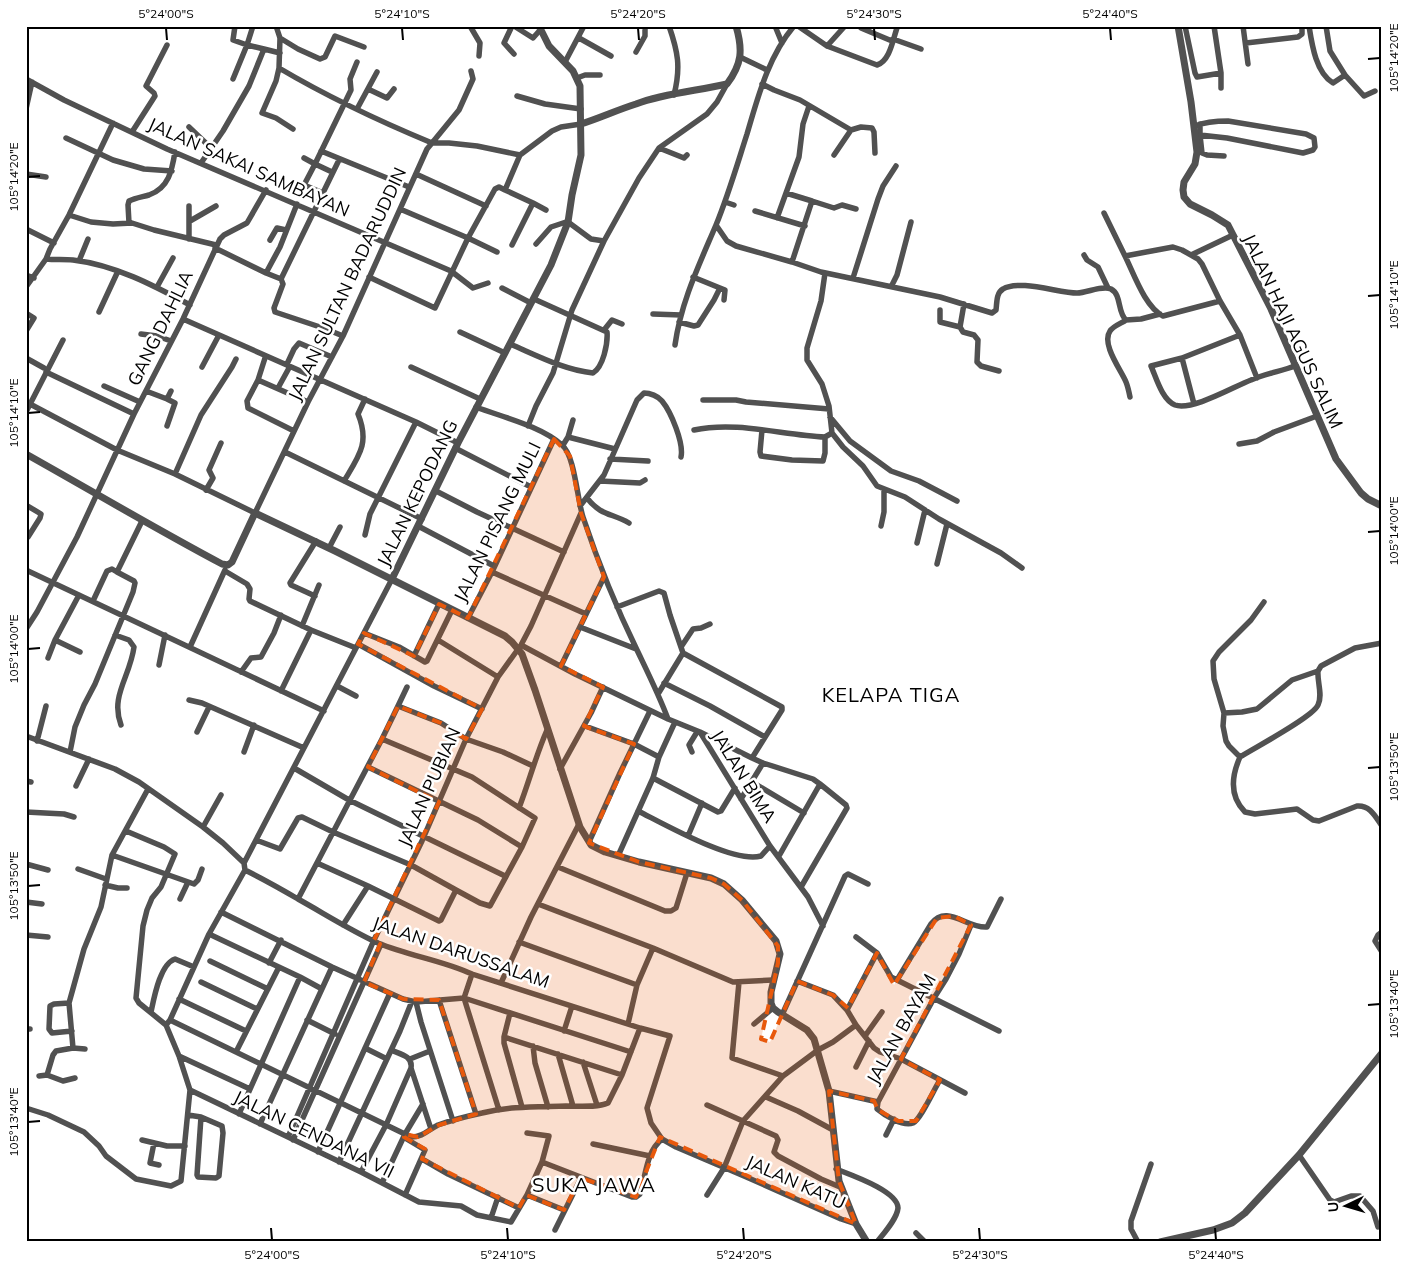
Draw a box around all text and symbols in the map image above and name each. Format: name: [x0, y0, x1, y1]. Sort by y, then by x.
text: 5°24'00"S: [138, 6, 194, 21]
text: 5°24'10"S: [374, 6, 430, 21]
text: 5°24'20"S: [610, 6, 666, 21]
text: 5°24'30"S: [846, 6, 902, 21]
text: 5°24'40"S: [1082, 6, 1138, 21]
text: 105°14'20"E: [1386, 23, 1401, 93]
street label: JALAN SAKAI SAMBAYAN: [145, 112, 353, 222]
text: 105°14'20"E: [6, 142, 21, 212]
street label: JALAN SULTAN BADARUDDIN: [283, 164, 411, 404]
street label: JALAN HAJI AGUS SALIM: [1238, 230, 1348, 432]
text: 105°14'10"E: [1386, 260, 1401, 330]
street label: GANG DAHLIA: [122, 266, 198, 390]
text: 105°14'10"E: [6, 378, 21, 448]
street label: JALAN KEPODANG: [371, 416, 463, 570]
street label: JALAN PISANG MULI: [448, 438, 546, 606]
text: 105°14'00"E: [1386, 496, 1401, 566]
text: 105°14'00"E: [6, 614, 21, 684]
district label: KELAPA TIGA: [822, 682, 960, 707]
street label: JALAN PUBIAN: [392, 724, 466, 850]
street label: JALAN BIMA: [706, 725, 782, 827]
text: 105°13'50"E: [1386, 732, 1401, 802]
text: 105°13'50"E: [6, 851, 21, 921]
street label: JALAN DARUSSALAM: [369, 911, 553, 993]
text: 105°13'40"E: [1386, 969, 1401, 1039]
street label: JALAN BAYAM: [861, 970, 941, 1088]
street label: JALAN CENDANA VII: [230, 1085, 398, 1183]
text: 105°13'40"E: [6, 1087, 21, 1157]
street label: JALAN KATU: [743, 1150, 849, 1214]
district label: SUKA JAWA: [532, 1172, 656, 1197]
north arrow: [1320, 1180, 1370, 1230]
text: U: [1324, 1201, 1342, 1213]
text: 5°24'00"S: [244, 1247, 300, 1262]
text: 5°24'10"S: [480, 1247, 536, 1262]
text: 5°24'20"S: [716, 1247, 772, 1262]
text: 5°24'30"S: [952, 1247, 1008, 1262]
text: 5°24'40"S: [1188, 1247, 1244, 1262]

